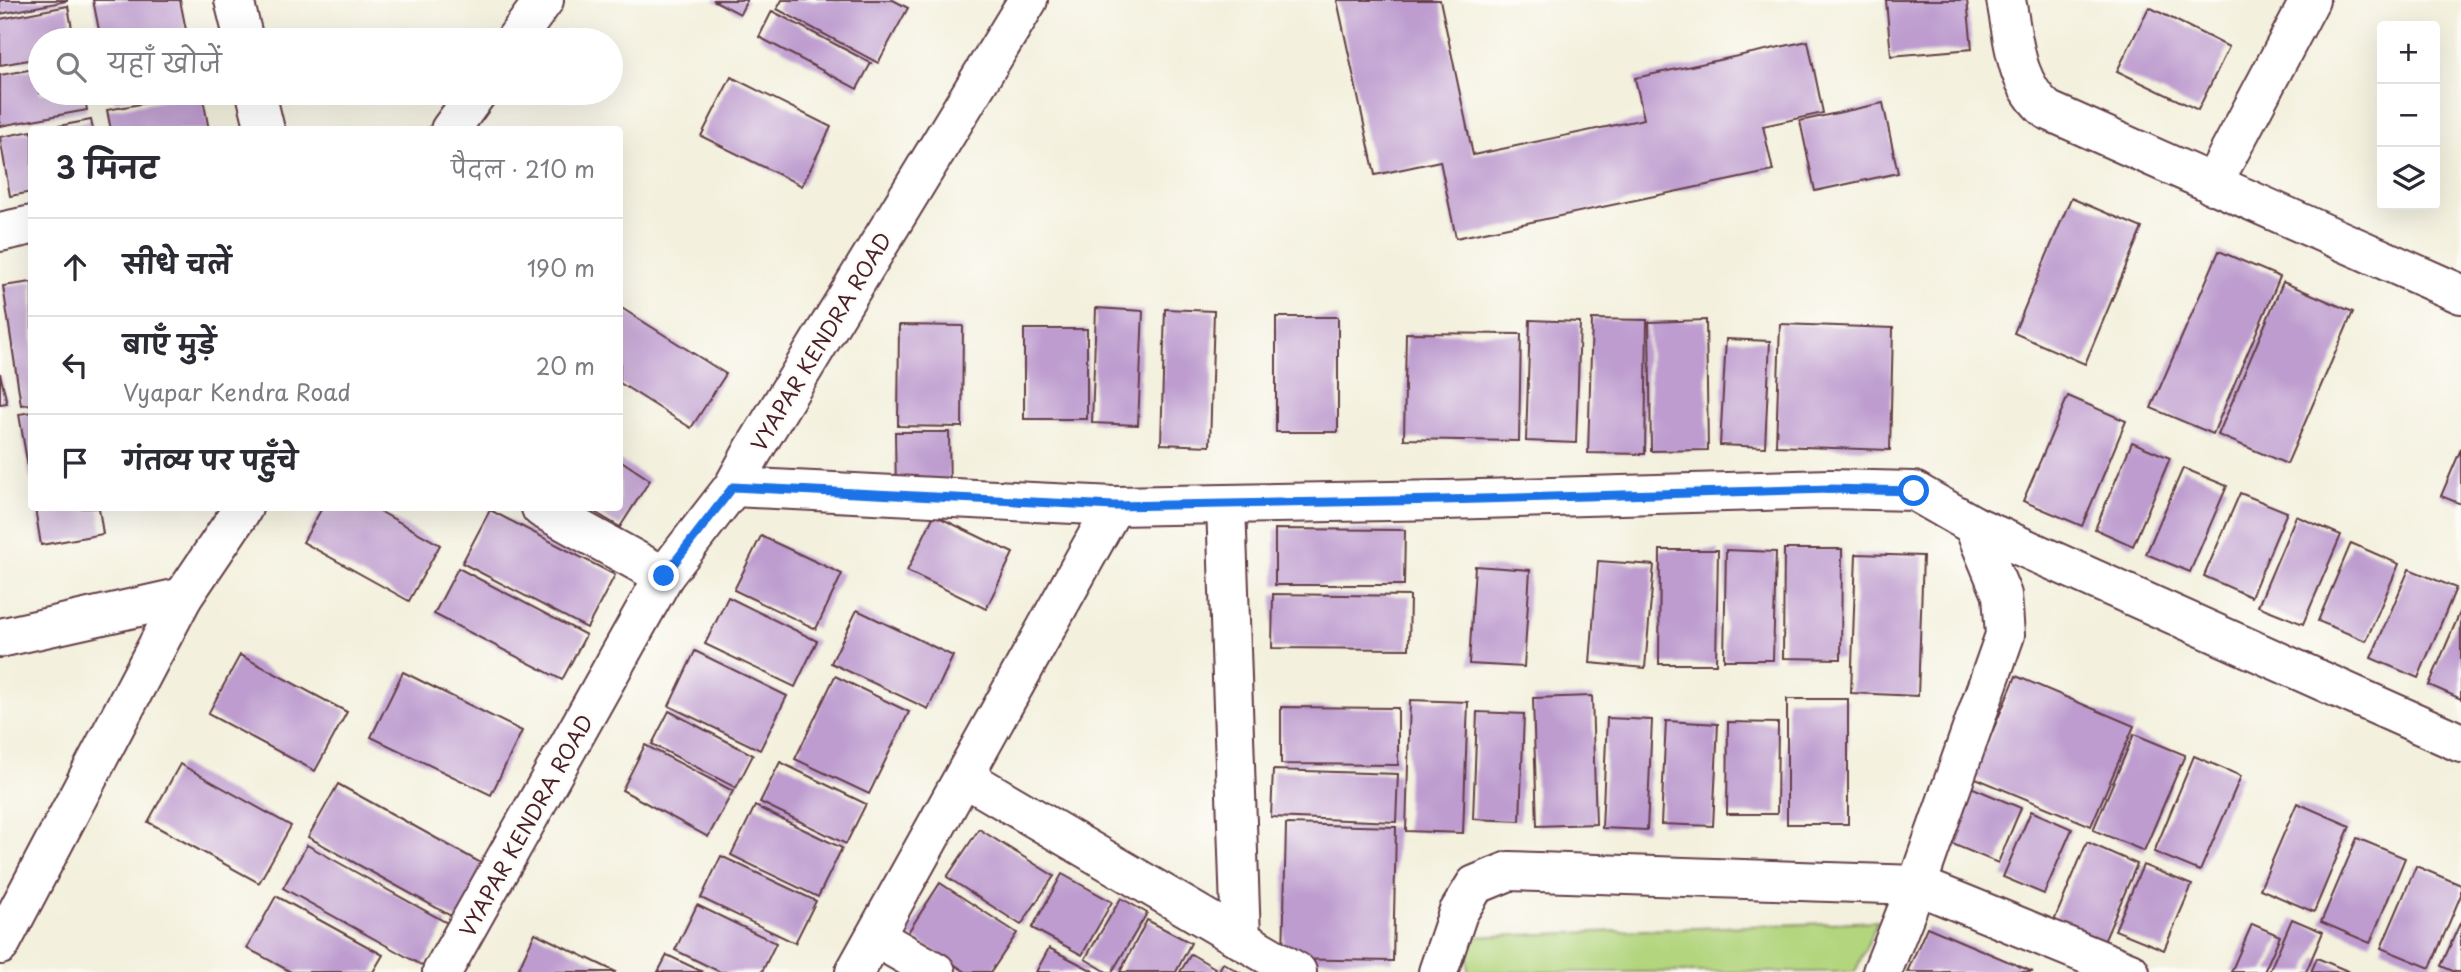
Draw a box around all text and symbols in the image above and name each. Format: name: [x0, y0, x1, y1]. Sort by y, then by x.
map controls: [2377, 21, 2440, 210]
button: +: [2377, 21, 2440, 84]
search box: [28, 28, 623, 105]
text: यहाँ खोजें: [108, 43, 222, 82]
icon: search: [52, 48, 90, 86]
button: −: [2377, 84, 2440, 147]
text: 3 मिनट: [56, 144, 158, 189]
button: layers: [2377, 147, 2440, 210]
text: पैदल · 210 m: [451, 151, 595, 186]
street label: VYAPAR KENDRA ROAD: [742, 225, 898, 457]
text: सीधे चलें: [123, 244, 231, 283]
icon: ahead: [56, 248, 94, 286]
text: 190 m: [527, 250, 595, 285]
text: बाएँ मुड़ें: [123, 324, 216, 363]
icon: left: [56, 346, 94, 384]
text: 20 m: [536, 348, 595, 383]
text: Vyapar Kendra Road: [123, 374, 351, 409]
text: गंतव्य पर पहुँचे: [123, 440, 298, 479]
icon: arrive: [56, 444, 94, 482]
route start: [1898, 475, 1929, 506]
route end: [648, 560, 679, 591]
street label: VYAPAR KENDRA ROAD: [450, 708, 600, 942]

